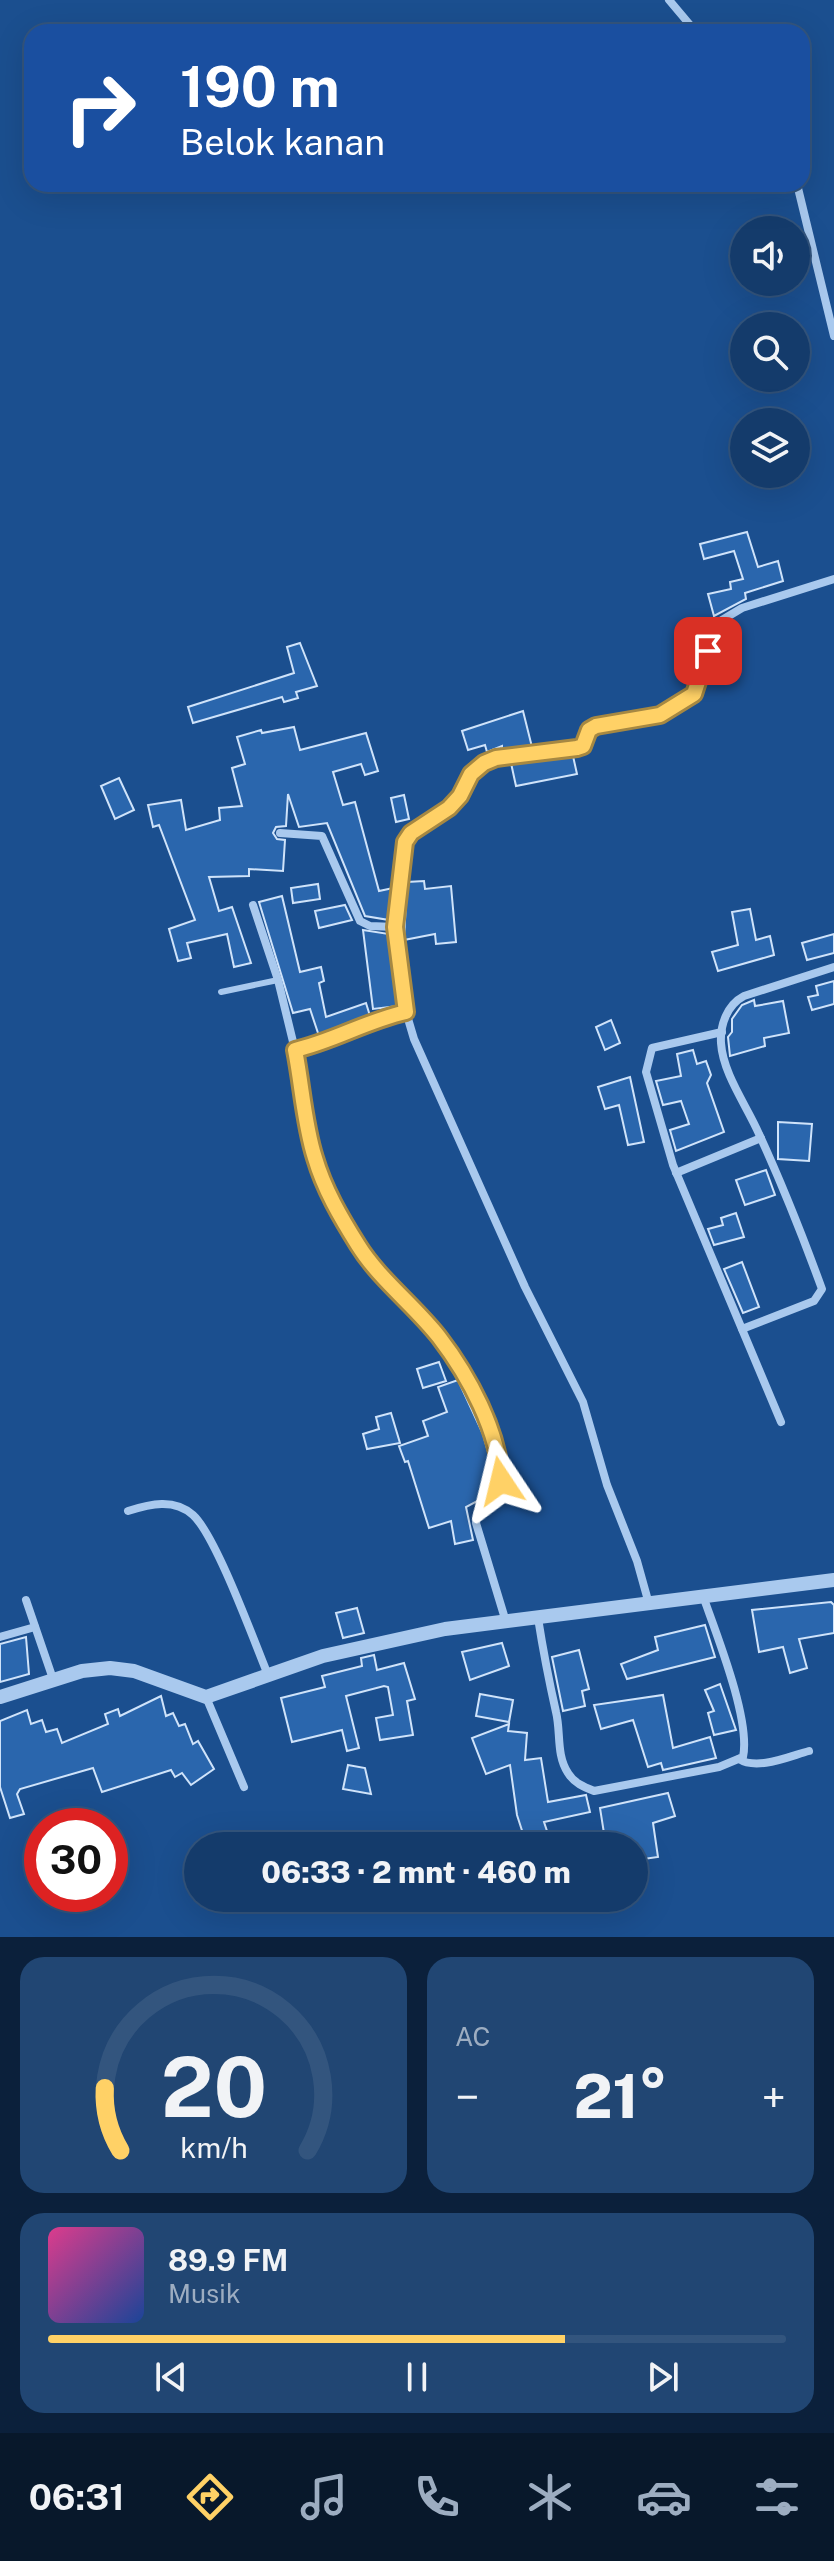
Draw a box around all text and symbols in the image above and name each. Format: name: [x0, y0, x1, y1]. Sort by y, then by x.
text: 190 m: [180, 54, 340, 120]
icon: right: [48, 56, 152, 160]
text: Belok kanan: [180, 121, 385, 163]
map controls: [730, 216, 810, 488]
button: sound: [730, 216, 810, 296]
button: search: [730, 312, 810, 392]
button: layers: [730, 408, 810, 488]
pin: [674, 617, 742, 685]
icon: arrive: [686, 629, 730, 673]
position arrow: [459, 1439, 543, 1523]
speed limit sign: 30: [24, 1808, 128, 1912]
text: 06:33 · 2 mnt · 460 m: [261, 1854, 571, 1890]
text: AC: [455, 2021, 490, 2052]
text: 20: [160, 2038, 267, 2136]
text: 21°: [573, 2061, 668, 2132]
text: −: [455, 2071, 479, 2123]
text: +: [762, 2071, 786, 2123]
text: km/h: [180, 2131, 247, 2164]
text: 89.9 FM: [168, 2242, 288, 2278]
text: Musik: [168, 2278, 240, 2309]
icon: previous: [149, 2355, 193, 2399]
icon: pause: [395, 2355, 439, 2399]
icon: next: [641, 2355, 685, 2399]
icon: directions: [182, 2469, 238, 2525]
icon: music: [296, 2469, 352, 2525]
icon: phone: [409, 2469, 465, 2525]
icon: climate: [522, 2469, 578, 2525]
icon: car: [636, 2469, 692, 2525]
icon: filters: [749, 2469, 805, 2525]
text: 06:31: [29, 2476, 125, 2518]

